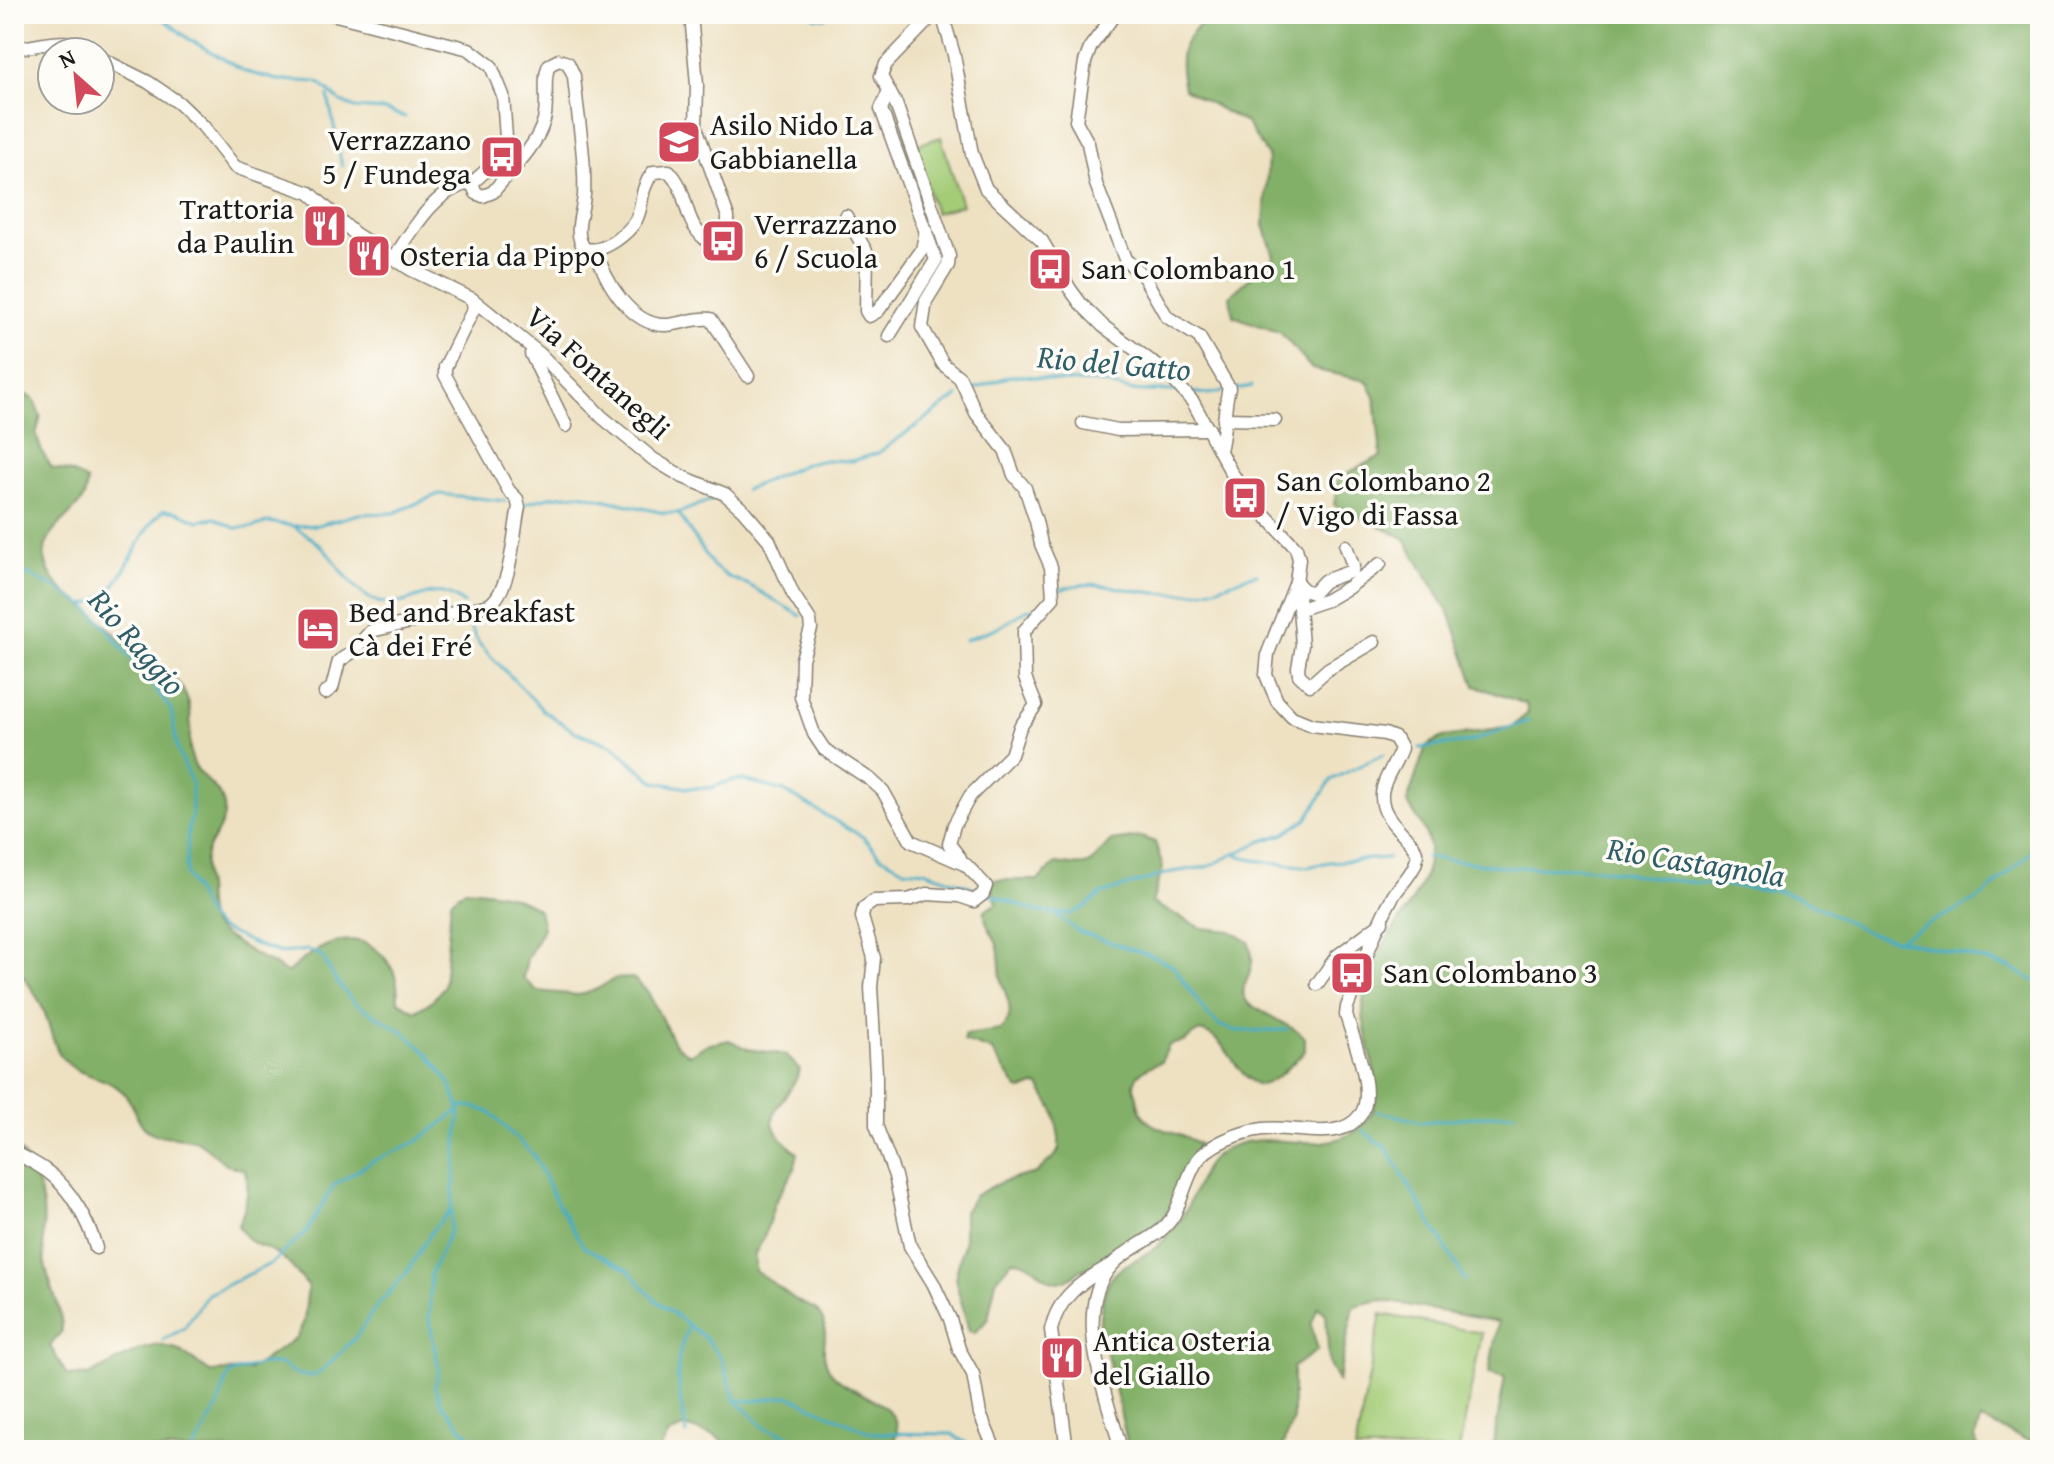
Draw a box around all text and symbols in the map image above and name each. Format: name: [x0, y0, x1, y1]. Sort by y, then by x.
north arrow: [36, 36, 116, 116]
text: N: [53, 40, 81, 76]
place label: Asilo Nido La Gabbianella: [710, 102, 874, 180]
place label: Verrazzano 5 / Fundega: [322, 117, 471, 195]
school or university icon: Asilo Nido La Gabbianella: [655, 118, 703, 166]
bus stop icon: Verrazzano 5 / Fundega: [478, 133, 526, 181]
place label: Trattoria da Paulin: [177, 186, 294, 264]
place label: Verrazzano 6 / Scuola: [754, 201, 897, 279]
restaurant icon: Trattoria da Paulin: [301, 202, 349, 250]
bus stop icon: Verrazzano 6 / Scuola: [699, 217, 747, 265]
restaurant icon: Osteria da Pippo: [345, 232, 393, 280]
place label: Osteria da Pippo: [400, 233, 605, 277]
bus stop icon: San Colombano 1: [1026, 245, 1074, 293]
place label: San Colombano 1: [1081, 246, 1296, 290]
street label: Via Fontanegli: [516, 295, 681, 449]
water label: Rio del Gatto: [1034, 332, 1193, 393]
place label: San Colombano 2 / Vigo di Fassa: [1276, 458, 1491, 536]
bus stop icon: San Colombano 2 / Vigo di Fassa: [1221, 474, 1269, 522]
water label: Rio Raggio: [77, 577, 197, 706]
place label: Bed and Breakfast Cà dei Fré: [349, 589, 575, 667]
hotel icon: Bed and Breakfast Cà dei Fré: [294, 605, 342, 653]
water label: Rio Castagnola: [1603, 824, 1789, 899]
bus stop icon: San Colombano 3: [1328, 949, 1376, 997]
place label: San Colombano 3: [1383, 950, 1598, 994]
place label: Antica Osteria del Giallo: [1093, 1318, 1271, 1396]
restaurant icon: Antica Osteria del Giallo: [1038, 1334, 1086, 1382]

